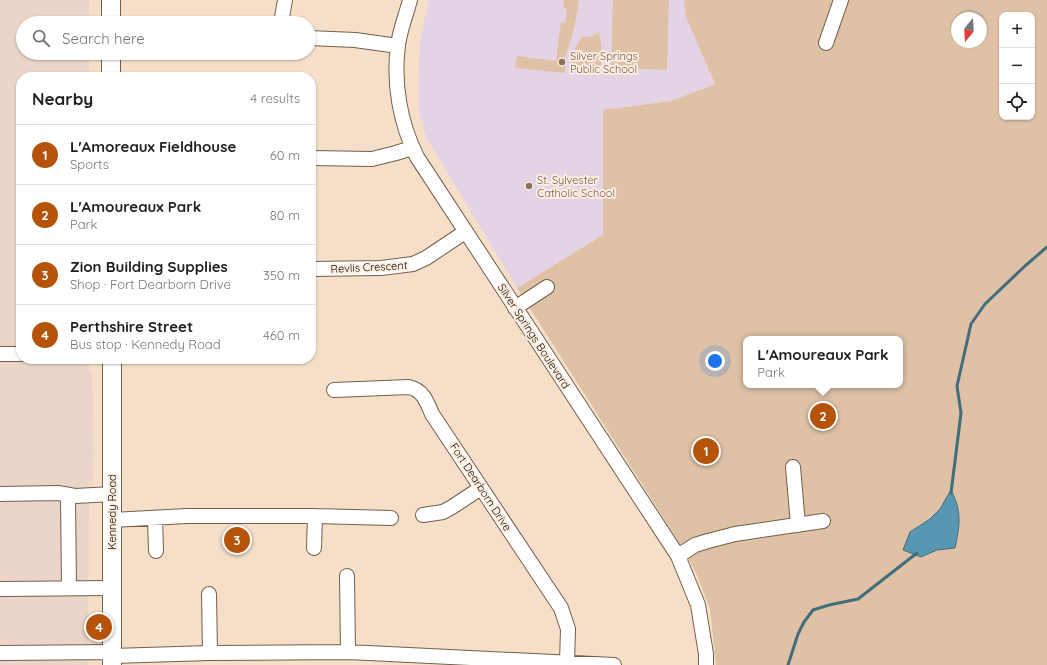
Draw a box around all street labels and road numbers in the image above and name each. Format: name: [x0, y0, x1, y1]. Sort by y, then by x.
street label: Revlis Crescent: [330, 258, 408, 276]
street label: Silver Springs Boulevard: [495, 281, 573, 391]
street label: Fort Dearborn Drive: [447, 440, 515, 534]
street label: Kennedy Road: [105, 474, 119, 550]

